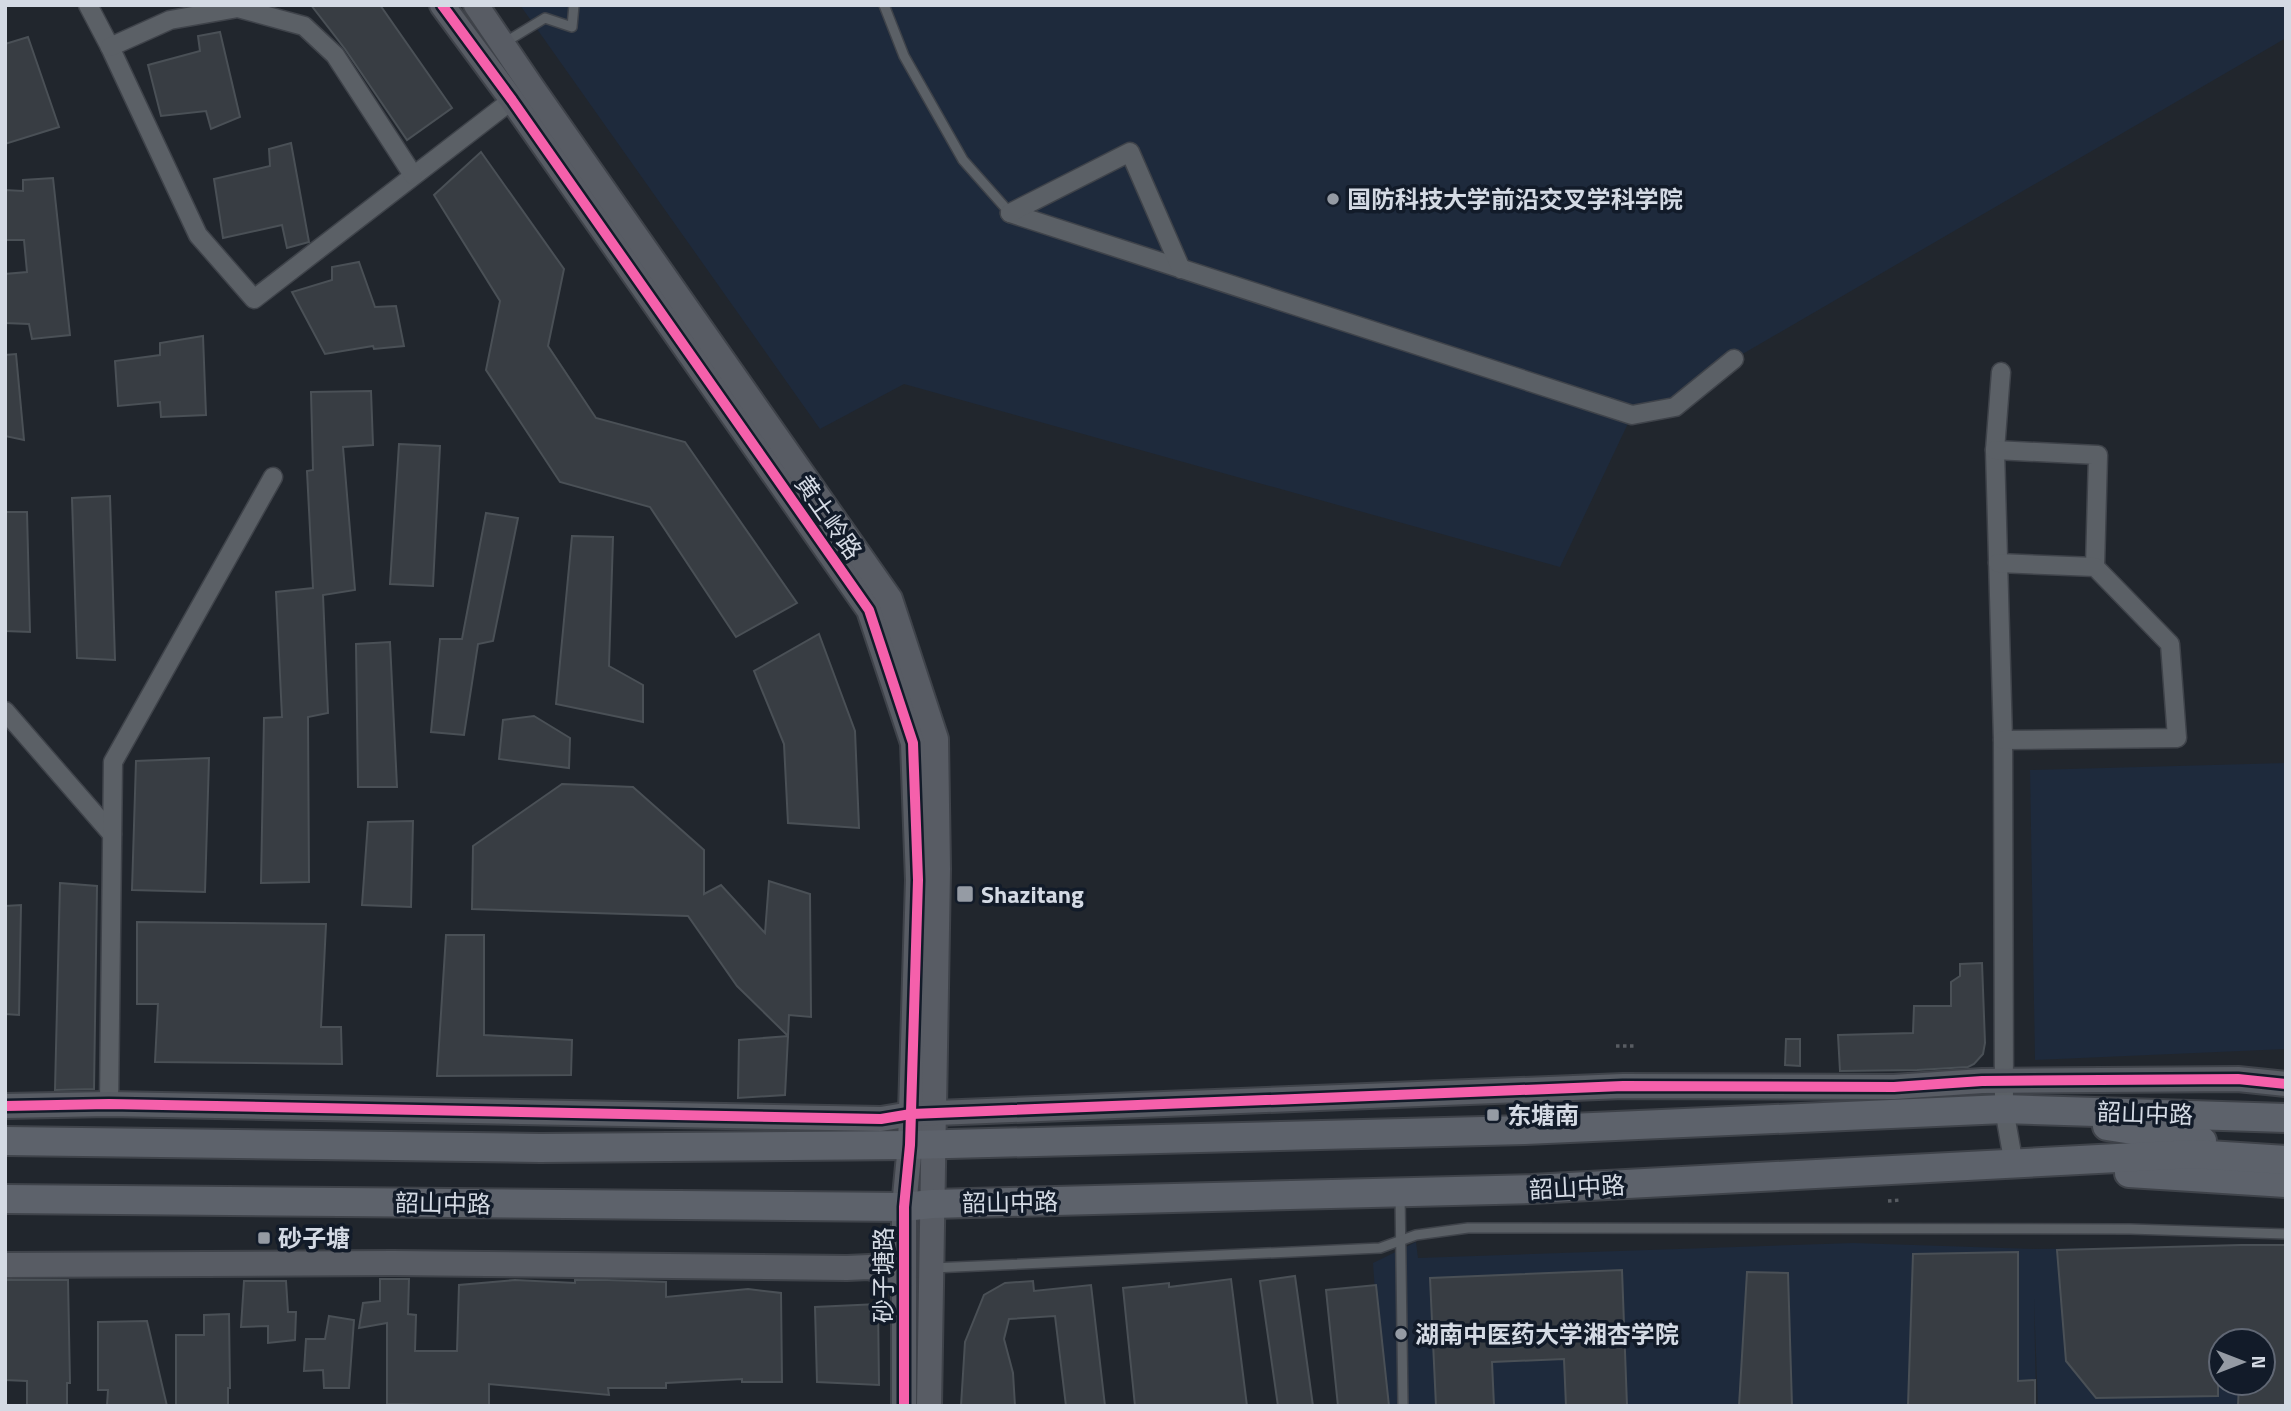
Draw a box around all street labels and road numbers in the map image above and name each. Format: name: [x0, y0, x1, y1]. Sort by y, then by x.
street label: 黄土岭路: [787, 467, 871, 567]
street label: 韶山中路: [2096, 1093, 2194, 1133]
street label: 韶山中路: [1528, 1167, 1626, 1207]
street label: 韶山中路: [962, 1183, 1058, 1221]
street label: 韶山中路: [395, 1184, 491, 1222]
street label: 砂子塘路: [865, 1227, 901, 1323]

